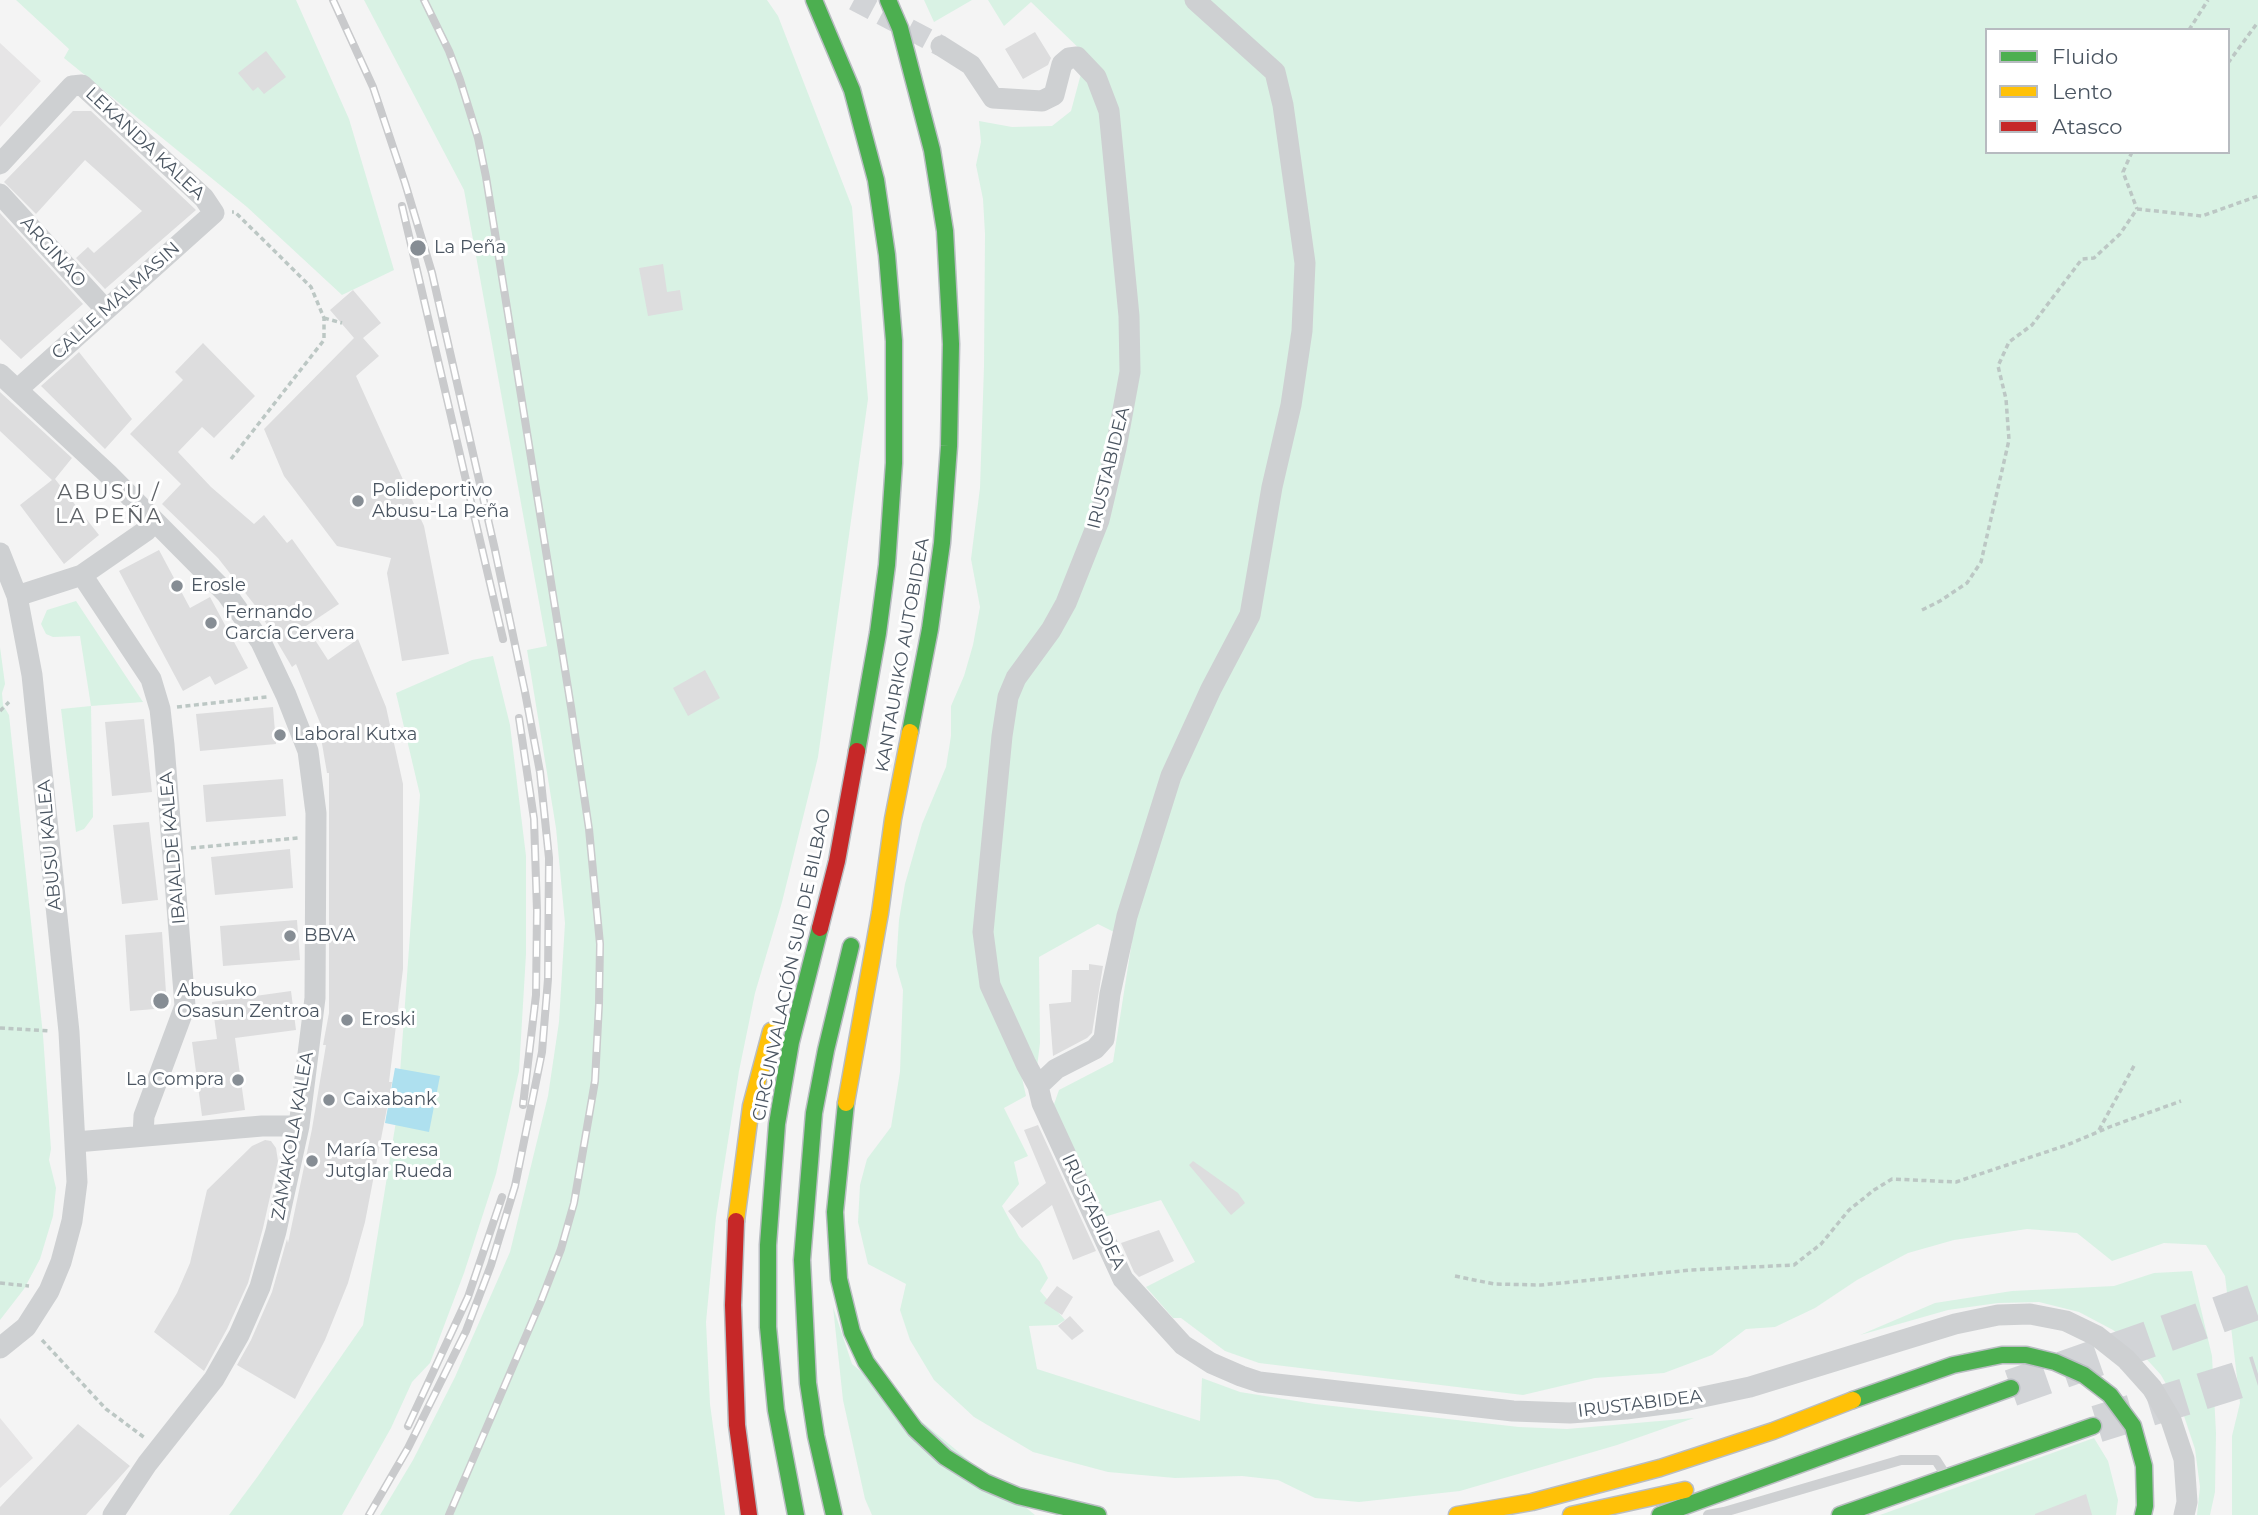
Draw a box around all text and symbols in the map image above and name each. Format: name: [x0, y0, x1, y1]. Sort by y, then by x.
legend: [1985, 28, 2230, 154]
text: Fluido: [2052, 44, 2118, 69]
text: Lento: [2052, 79, 2112, 104]
street label: LEKANDA KALEA: [81, 83, 209, 205]
text: Atasco: [2052, 114, 2123, 139]
street label: ARGINAO: [16, 212, 90, 292]
place label: La Peña: [434, 237, 506, 259]
street label: CALLE MALMASIN: [47, 238, 185, 364]
marker: La Peña: [408, 238, 428, 258]
street label: IRUSTABIDEA: [1083, 405, 1135, 531]
district label: ABUSU / LA PEÑA: [56, 480, 162, 530]
place label: Polideportivo Abusu-La Peña: [372, 480, 509, 522]
marker: Polideportivo Abusu-La Peña: [350, 493, 366, 509]
street label: KANTAURIKO AUTOBIDEA: [872, 536, 934, 774]
place label: Erosle: [191, 575, 246, 597]
marker: Erosle: [169, 578, 185, 594]
place label: Fernando García Cervera: [225, 602, 355, 644]
marker: Fernando García Cervera: [203, 615, 219, 631]
place label: Laboral Kutxa: [294, 724, 417, 746]
marker: Laboral Kutxa: [272, 727, 288, 743]
street label: IBAIALDE KALEA: [156, 771, 190, 925]
street label: ABUSU KALEA: [34, 779, 66, 911]
street label: CIRCUNVALACIÓN SUR DE BILBAO: [748, 807, 836, 1123]
place label: BBVA: [304, 925, 355, 947]
marker: BBVA: [282, 928, 298, 944]
place label: Abusuko Osasun Zentroa: [177, 980, 320, 1023]
marker: Abusuko Osasun Zentroa: [151, 991, 171, 1011]
place label: Eroski: [361, 1009, 416, 1031]
marker: Eroski: [339, 1012, 355, 1028]
street label: ZAMAKOLA KALEA: [268, 1050, 318, 1222]
place label: La Compra: [126, 1069, 224, 1091]
marker: La Compra: [230, 1072, 246, 1088]
place label: Caixabank: [343, 1089, 437, 1111]
marker: Caixabank: [321, 1092, 337, 1108]
place label: María Teresa Jutglar Rueda: [326, 1140, 453, 1182]
street label: IRUSTABIDEA: [1057, 1151, 1129, 1273]
marker: María Teresa Jutglar Rueda: [304, 1153, 320, 1169]
street label: IRUSTABIDEA: [1577, 1386, 1703, 1422]

